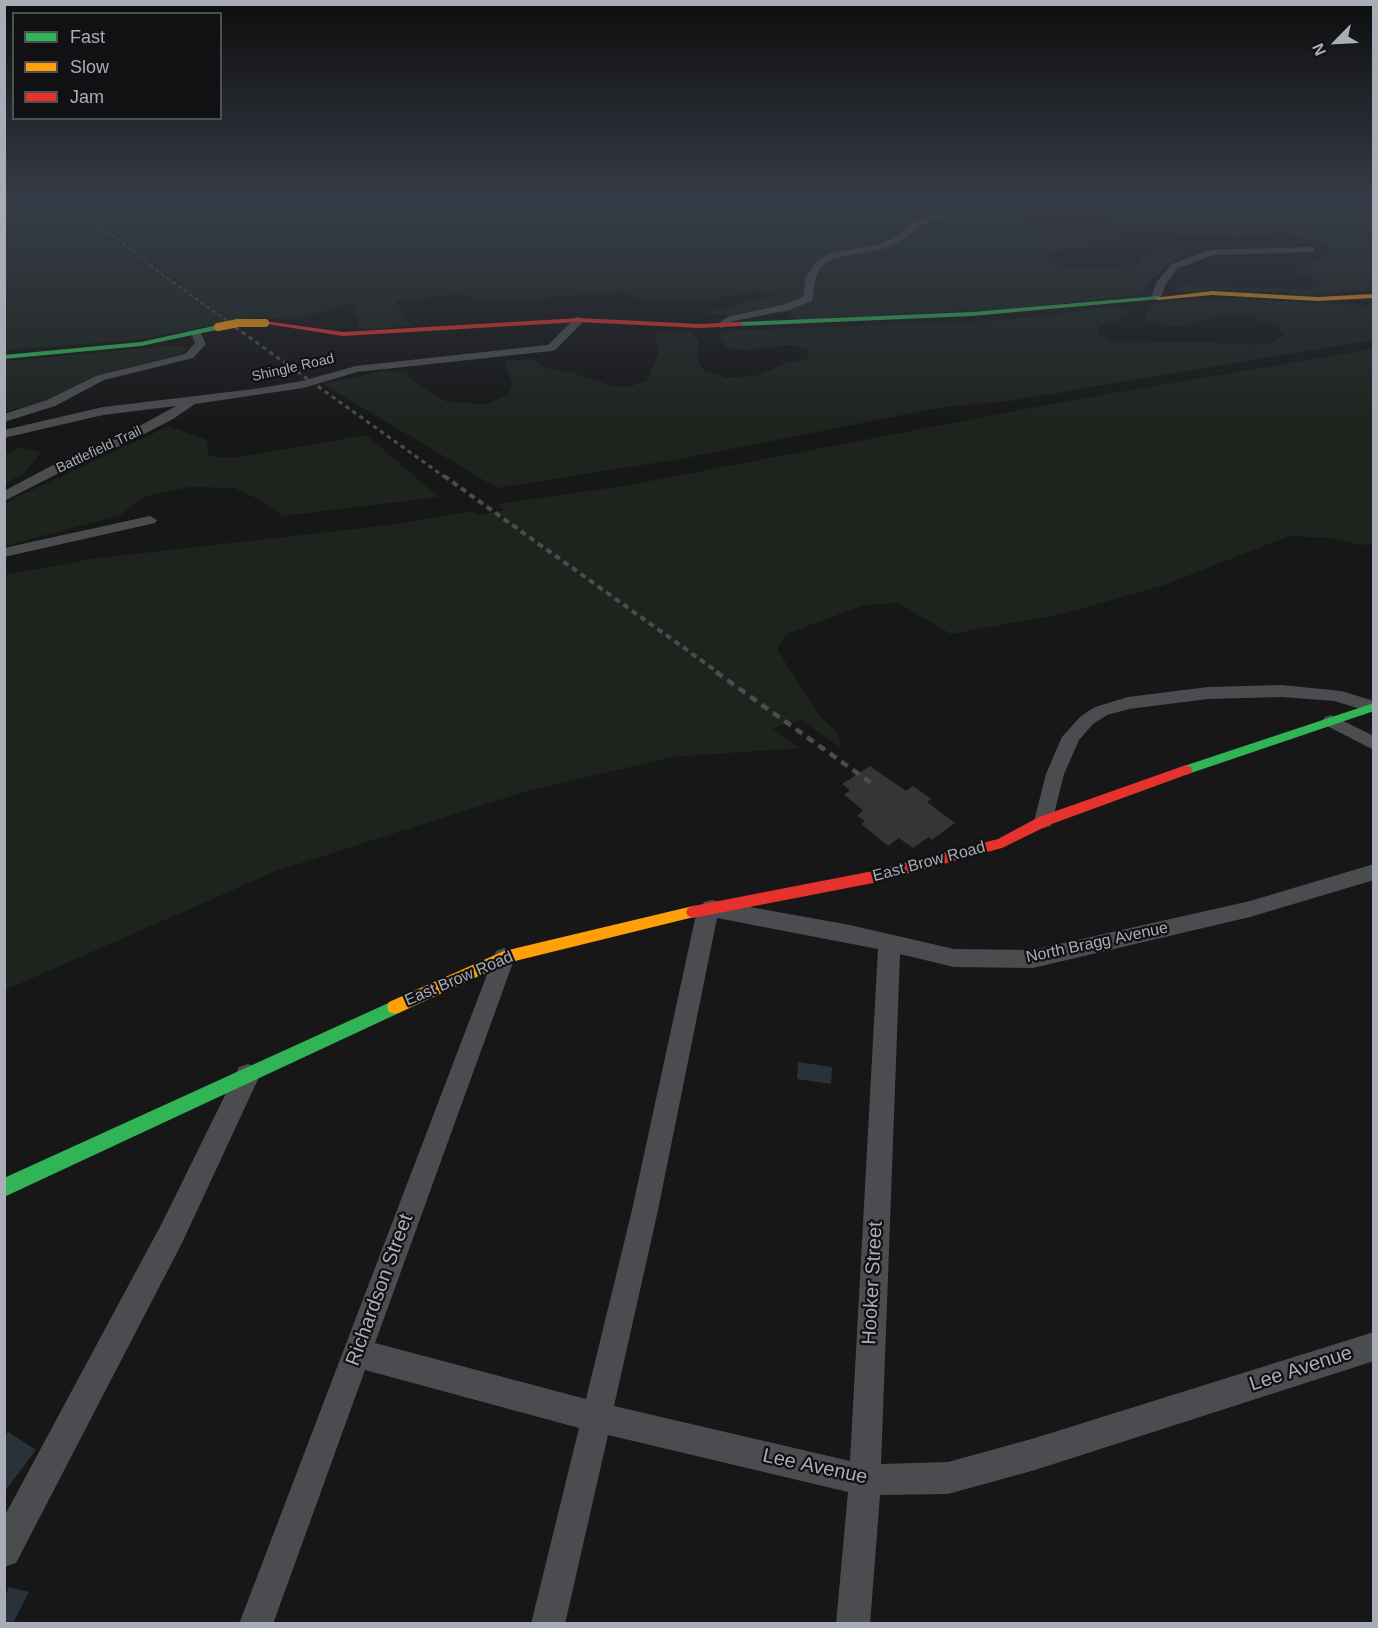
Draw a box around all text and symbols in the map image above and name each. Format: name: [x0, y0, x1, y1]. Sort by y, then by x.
legend: [12, 12, 222, 120]
north arrow: [1306, 12, 1366, 72]
text: Fast: [70, 27, 105, 47]
text: N: [1309, 41, 1329, 58]
text: Slow: [70, 57, 109, 77]
text: Jam: [70, 87, 104, 107]
street label: Shingle Road: [250, 350, 336, 386]
street label: Battlefield Trail: [54, 423, 144, 477]
street label: East Brow Road: [871, 838, 987, 886]
street label: North Bragg Avenue: [1024, 919, 1170, 967]
street label: East Brow Road: [402, 948, 516, 1010]
street label: Richardson Street: [341, 1211, 419, 1369]
street label: Hooker Street: [858, 1221, 888, 1345]
street label: Lee Avenue: [1247, 1341, 1355, 1397]
street label: Lee Avenue: [760, 1444, 870, 1490]

